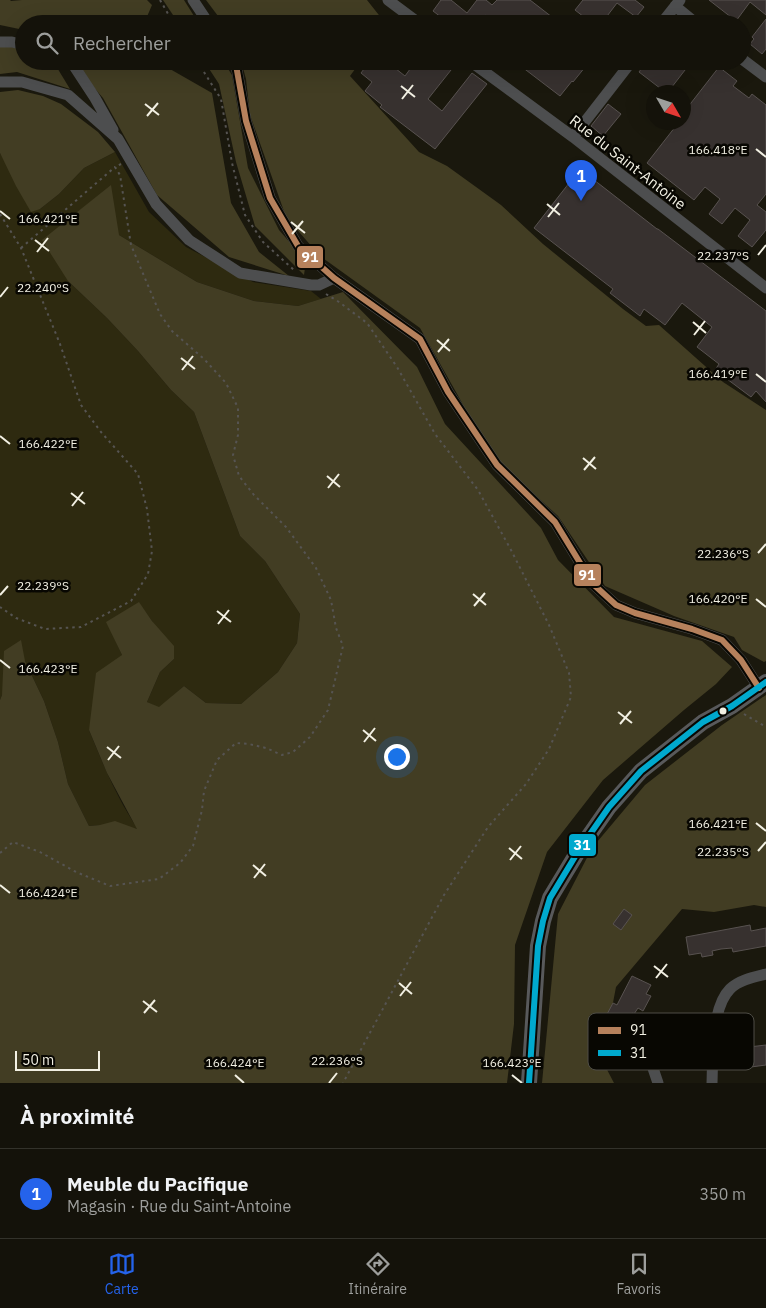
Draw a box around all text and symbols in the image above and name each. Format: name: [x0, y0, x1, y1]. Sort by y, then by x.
search box: [15, 15, 751, 70]
icon: search: [33, 29, 61, 57]
text: Rechercher: [73, 31, 171, 55]
north arrow: [646, 85, 691, 130]
street label: Rue du Saint-Antoine: [566, 111, 690, 213]
text: 166.418°E: [688, 142, 748, 157]
pin: 1: [565, 160, 597, 201]
text: 166.421°E: [18, 211, 78, 226]
line badge: 91: [296, 245, 324, 269]
text: 91: [302, 248, 319, 266]
text: 22.237°S: [697, 248, 749, 263]
text: 22.240°S: [17, 280, 69, 295]
text: 166.419°E: [688, 366, 748, 381]
text: 166.422°E: [18, 436, 78, 451]
text: 22.236°S: [697, 546, 749, 561]
line badge: 91: [573, 563, 602, 587]
text: 91: [579, 566, 596, 584]
text: 22.239°S: [17, 578, 69, 593]
text: 166.420°E: [688, 591, 748, 606]
text: 166.423°E: [18, 661, 78, 676]
unlabelled marker: [718, 706, 728, 716]
your location: [384, 744, 410, 770]
text: 166.421°E: [688, 816, 748, 831]
line badge: 31: [568, 833, 597, 857]
text: 31: [574, 836, 591, 854]
text: 22.235°S: [697, 844, 749, 859]
text: 166.424°E: [18, 885, 78, 900]
legend: [588, 1013, 754, 1070]
text: 91: [630, 1021, 647, 1039]
text: 31: [630, 1044, 647, 1062]
scale bar: [15, 1048, 100, 1071]
text: 50 m: [22, 1051, 54, 1069]
text: 22.236°S: [311, 1053, 363, 1068]
text: 166.424°E: [205, 1055, 265, 1070]
text: 166.423°E: [482, 1055, 542, 1070]
text: À proximité: [20, 1102, 134, 1130]
text: Meuble du Pacifique: [67, 1172, 249, 1196]
text: 1: [31, 1184, 41, 1204]
text: 350 m: [699, 1184, 746, 1204]
text: Magasin · Rue du Saint-Antoine: [67, 1196, 291, 1216]
tab: Carte: [105, 1250, 139, 1298]
tab: Itinéraire: [348, 1250, 407, 1298]
tab: Favoris: [616, 1250, 661, 1298]

